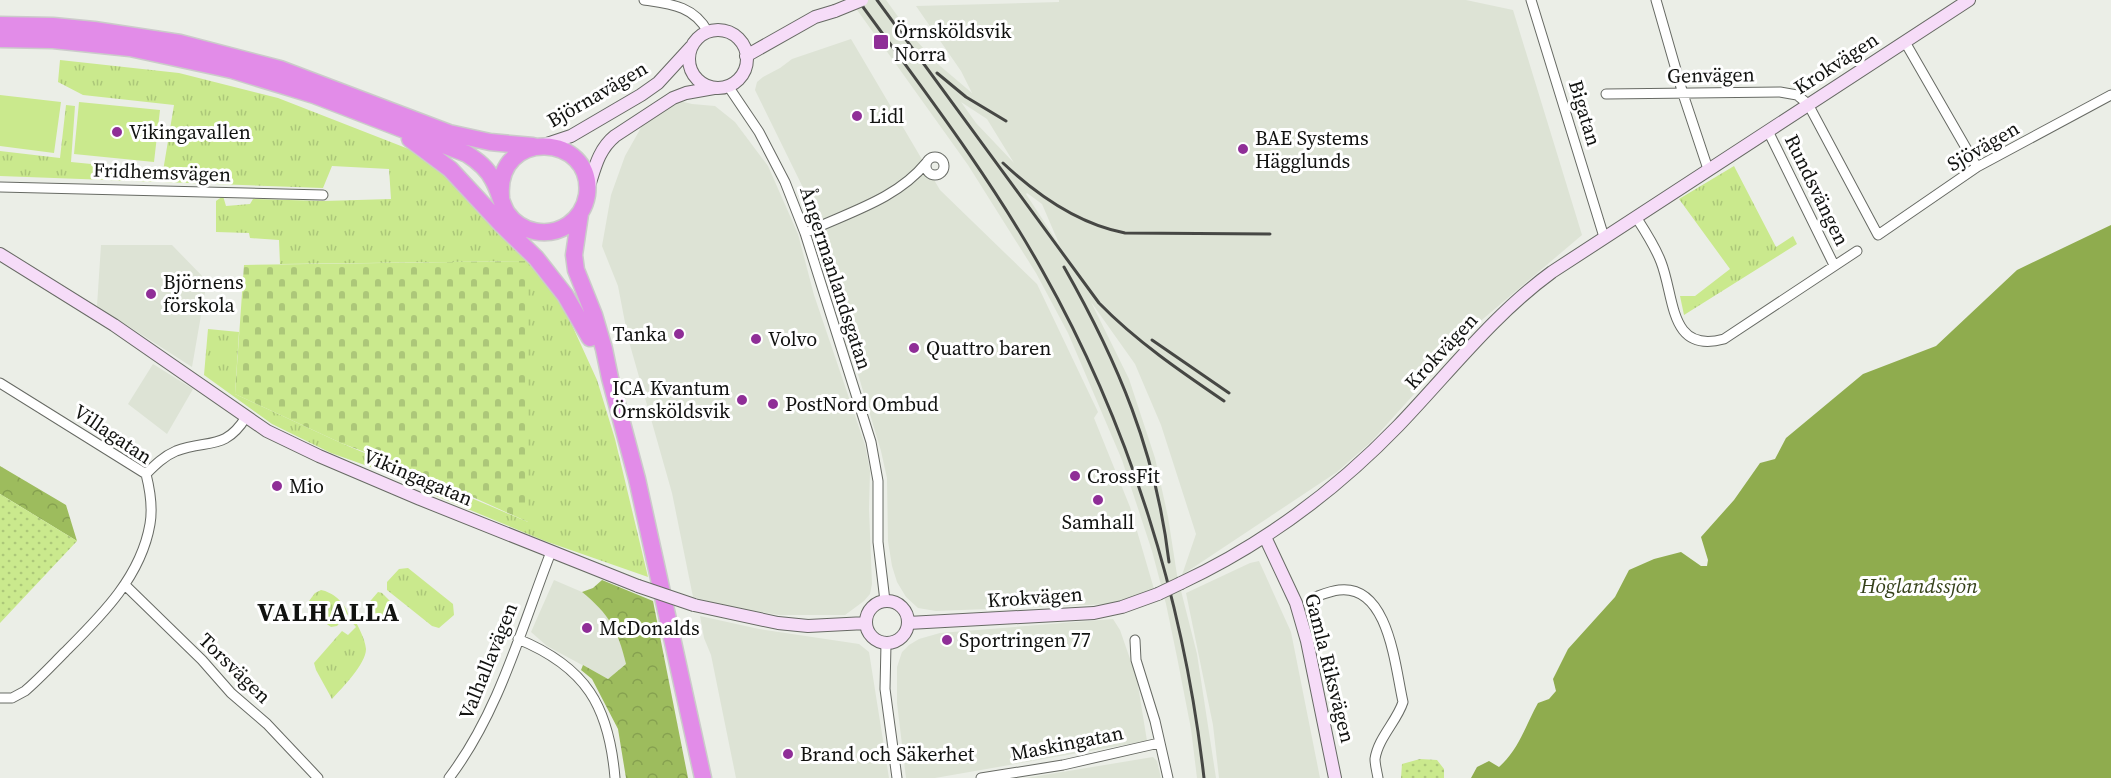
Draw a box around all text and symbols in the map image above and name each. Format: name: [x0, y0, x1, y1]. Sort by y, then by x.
place label: Örnsköldsvik Norra: [894, 17, 1012, 68]
street label: Krokvägen: [1788, 25, 1884, 101]
marker: Örnsköldsvik Norra: [872, 33, 890, 51]
street label: Björnavägen: [542, 54, 652, 134]
street label: Genvägen: [1667, 60, 1755, 90]
street label: Bigatan: [1562, 77, 1608, 149]
place label: Lidl: [869, 102, 904, 130]
marker: Lidl: [850, 109, 864, 123]
street label: Sjövägen: [1942, 114, 2024, 178]
place label: Vikingavallen: [129, 118, 251, 146]
place label: BAE Systems Hägglunds: [1255, 124, 1369, 175]
marker: Vikingavallen: [110, 125, 124, 139]
street label: Rundsvängen: [1778, 129, 1856, 251]
marker: BAE Systems Hägglunds: [1236, 142, 1250, 156]
street label: Fridhemsvägen: [93, 156, 231, 188]
street label: Ångermanlandsgatan: [793, 183, 879, 373]
place label: Björnens förskola: [163, 268, 244, 319]
marker: Björnens förskola: [144, 287, 158, 301]
street label: Krokvägen: [1398, 307, 1484, 395]
place label: Tanka: [612, 320, 668, 348]
place label: Volvo: [768, 325, 817, 353]
marker: Tanka: [672, 327, 686, 341]
marker: Volvo: [749, 332, 763, 346]
place label: Quattro baren: [926, 334, 1051, 362]
marker: Quattro baren: [907, 341, 921, 355]
place label: ICA Kvantum Örnsköldsvik: [612, 374, 730, 425]
place label: PostNord Ombud: [785, 390, 939, 418]
marker: ICA Kvantum Örnsköldsvik: [735, 393, 749, 407]
street label: Villagatan: [68, 397, 158, 471]
marker: PostNord Ombud: [766, 397, 780, 411]
street label: Vikingagatan: [359, 441, 477, 513]
place label: CrossFit: [1087, 462, 1160, 490]
marker: CrossFit: [1068, 469, 1082, 483]
place label: Mio: [289, 472, 324, 500]
marker: Mio: [270, 479, 284, 493]
marker: Samhall: [1091, 493, 1105, 507]
place label: Samhall: [1062, 508, 1134, 536]
water label: Höglandssjön: [1859, 571, 1978, 600]
street label: Krokvägen: [986, 580, 1084, 614]
street label: Gamla Riksvägen: [1298, 590, 1362, 746]
district label: VALHALLA: [257, 594, 401, 630]
street label: Valhallavägen: [452, 598, 524, 724]
place label: McDonalds: [599, 614, 700, 642]
marker: McDonalds: [580, 621, 594, 635]
street label: Torsvägen: [193, 626, 277, 710]
place label: Sportringen 77: [959, 626, 1091, 654]
marker: Sportringen 77: [940, 633, 954, 647]
street label: Maskingatan: [1008, 718, 1126, 768]
place label: Brand och Säkerhet: [800, 740, 975, 768]
marker: Brand och Säkerhet: [781, 747, 795, 761]

